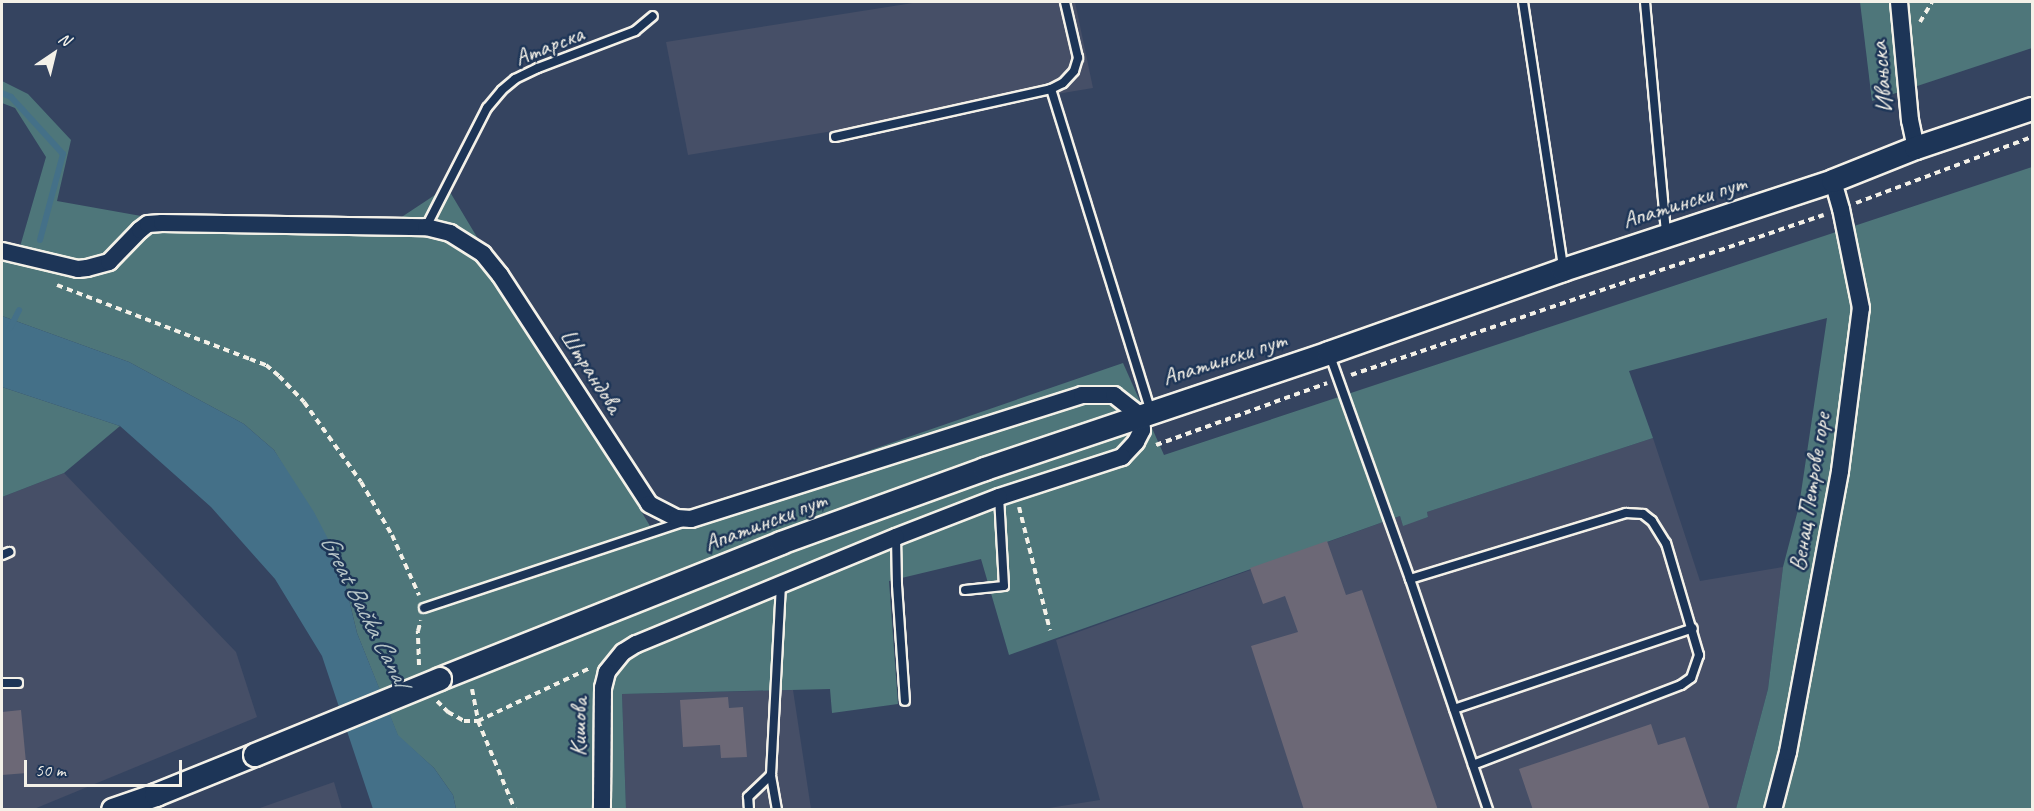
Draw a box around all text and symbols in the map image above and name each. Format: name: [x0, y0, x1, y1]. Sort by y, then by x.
street label: Атарска: [510, 19, 588, 73]
north arrow: [24, 24, 84, 84]
text: N: [55, 28, 74, 50]
street label: Ивањска: [1865, 40, 1899, 114]
street label: Апатински пут: [1618, 168, 1750, 236]
street label: Штрандова: [553, 323, 629, 419]
street label: Апатински пут: [1158, 325, 1290, 393]
street label: Венац Петрове горе: [1783, 411, 1837, 573]
street label: Апатински пут: [699, 485, 831, 559]
water label: Great Bačka Canal: [313, 528, 417, 692]
street label: Кишова: [564, 697, 594, 757]
scale bar: [27, 748, 184, 786]
text: 50 m: [35, 759, 66, 781]

